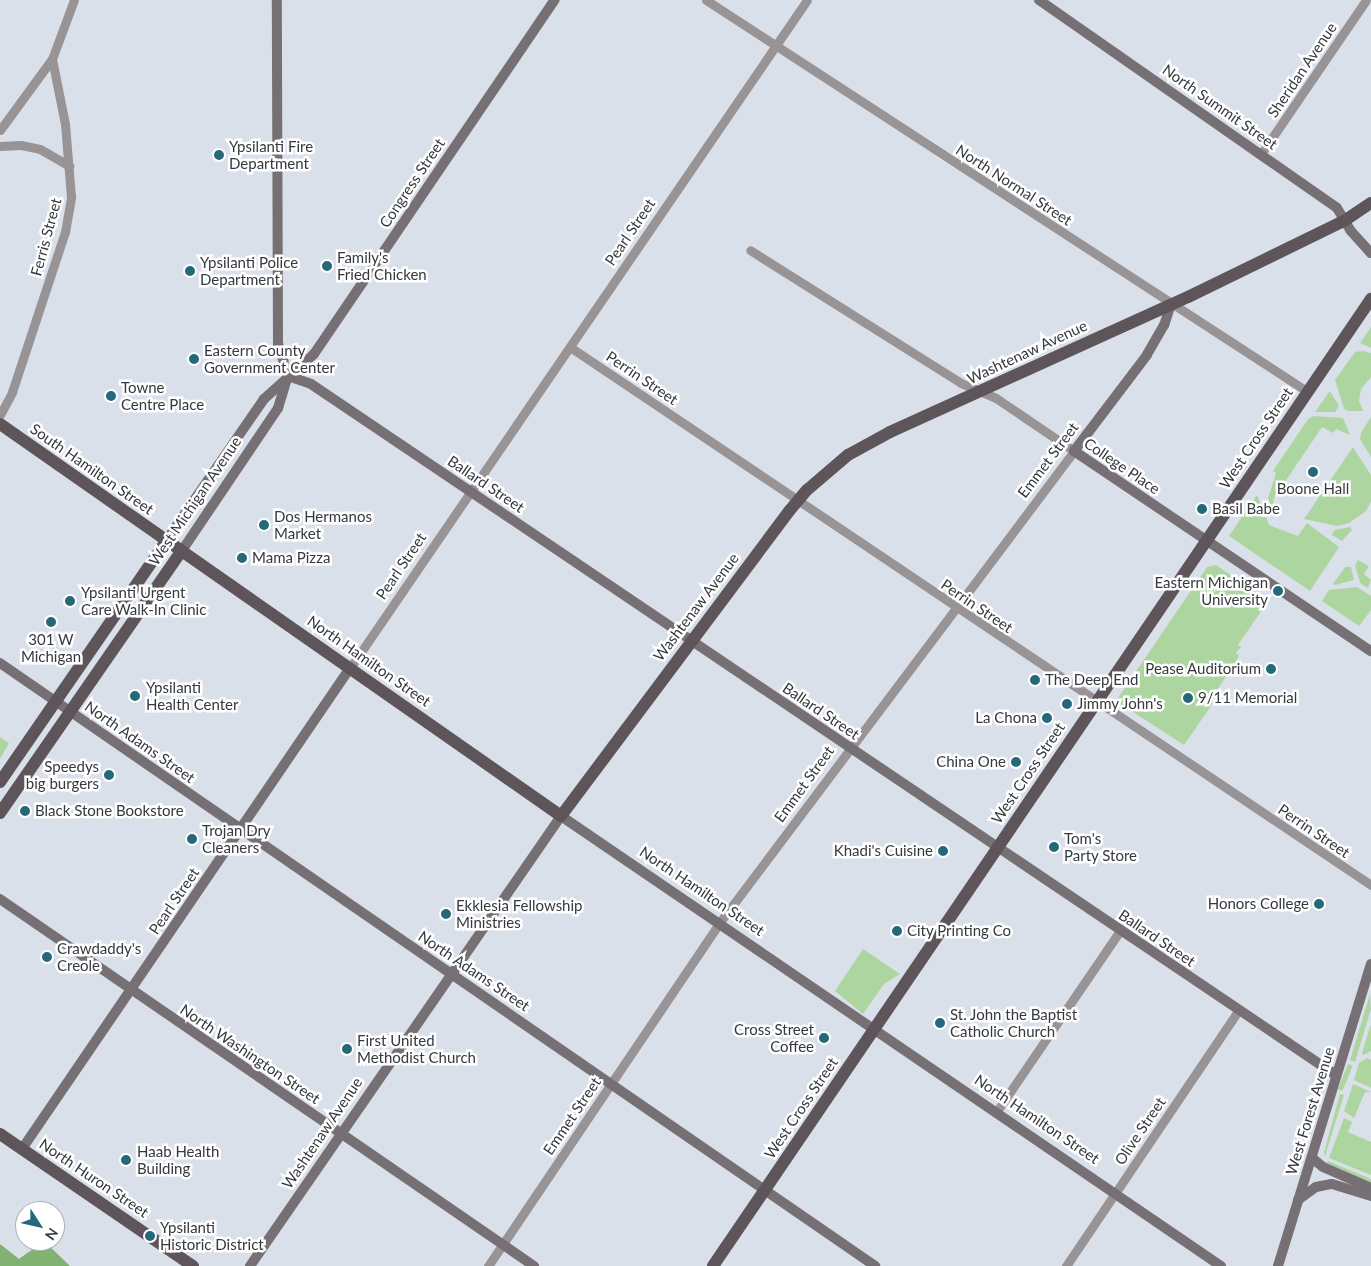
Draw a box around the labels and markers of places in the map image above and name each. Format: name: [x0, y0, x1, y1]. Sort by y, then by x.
place label: Ypsilanti Fire Department: [229, 137, 313, 172]
marker: Ypsilanti Fire Department: [213, 149, 225, 161]
place label: Family's Fried Chicken: [337, 248, 427, 283]
place label: Ypsilanti Police Department: [200, 253, 298, 288]
marker: Family's Fried Chicken: [321, 260, 333, 272]
marker: Ypsilanti Police Department: [184, 265, 196, 277]
place label: Eastern County Government Center: [204, 341, 335, 376]
marker: Eastern County Government Center: [188, 353, 200, 365]
place label: Towne Centre Place: [121, 378, 204, 413]
marker: Towne Centre Place: [105, 390, 117, 402]
marker: Boone Hall: [1307, 466, 1319, 478]
place label: Boone Hall: [1277, 480, 1349, 498]
place label: Basil Babe: [1212, 500, 1280, 518]
marker: Basil Babe: [1196, 503, 1208, 515]
place label: Dos Hermanos Market: [274, 507, 372, 542]
marker: Dos Hermanos Market: [258, 519, 270, 531]
place label: Mama Pizza: [252, 549, 330, 567]
marker: Mama Pizza: [236, 552, 248, 564]
place label: Eastern Michigan University: [1154, 573, 1268, 608]
place label: Ypsilanti Urgent Care Walk-In Clinic: [81, 583, 207, 618]
marker: Eastern Michigan University: [1272, 585, 1284, 597]
marker: Ypsilanti Urgent Care Walk-In Clinic: [63, 594, 77, 608]
marker: 301 W Michigan: [45, 616, 57, 628]
place label: 301 W Michigan: [21, 630, 81, 665]
place label: Pease Auditorium: [1145, 660, 1261, 678]
marker: Pease Auditorium: [1265, 663, 1277, 675]
place label: The Deep End: [1045, 671, 1138, 689]
marker: The Deep End: [1029, 674, 1041, 686]
place label: Ypsilanti Health Center: [146, 678, 238, 713]
marker: Ypsilanti Health Center: [128, 689, 142, 703]
place label: 9/11 Memorial: [1198, 689, 1297, 707]
marker: 9/11 Memorial: [1182, 692, 1194, 704]
place label: Jimmy John's: [1077, 695, 1163, 713]
marker: Jimmy John's: [1061, 698, 1073, 710]
place label: La Chona: [975, 709, 1037, 727]
marker: La Chona: [1041, 712, 1053, 724]
place label: China One: [936, 753, 1006, 771]
marker: China One: [1010, 756, 1022, 768]
place label: Speedys big burgers: [26, 757, 99, 792]
marker: Speedys big burgers: [103, 769, 115, 781]
place label: Black Stone Bookstore: [35, 802, 184, 820]
marker: Black Stone Bookstore: [19, 805, 31, 817]
place label: Trojan Dry Cleaners: [202, 821, 271, 856]
place label: Tom's Party Store: [1064, 829, 1137, 864]
marker: Trojan Dry Cleaners: [186, 833, 198, 845]
marker: Tom's Party Store: [1048, 841, 1060, 853]
place label: Khadi's Cuisine: [834, 842, 933, 860]
marker: Khadi's Cuisine: [937, 845, 949, 857]
place label: Honors College: [1208, 895, 1309, 913]
place label: Ekklesia Fellowship Ministries: [456, 896, 583, 931]
marker: Honors College: [1313, 898, 1325, 910]
marker: Ekklesia Fellowship Ministries: [440, 908, 452, 920]
place label: City Printing Co: [907, 922, 1011, 940]
marker: City Printing Co: [891, 925, 903, 937]
place label: Crawdaddy's Creole: [57, 939, 141, 974]
marker: Crawdaddy's Creole: [41, 951, 53, 963]
place label: St. John the Baptist Catholic Church: [950, 1005, 1078, 1040]
marker: St. John the Baptist Catholic Church: [934, 1017, 946, 1029]
place label: Cross Street Coffee: [734, 1020, 814, 1055]
place label: First United Methodist Church: [357, 1031, 476, 1066]
marker: Cross Street Coffee: [818, 1032, 830, 1044]
marker: First United Methodist Church: [341, 1043, 353, 1055]
place label: Haab Health Building: [137, 1142, 219, 1177]
marker: Haab Health Building: [119, 1153, 133, 1167]
place label: Ypsilanti Historic District: [160, 1218, 264, 1253]
marker: Ypsilanti Historic District: [144, 1230, 156, 1242]

